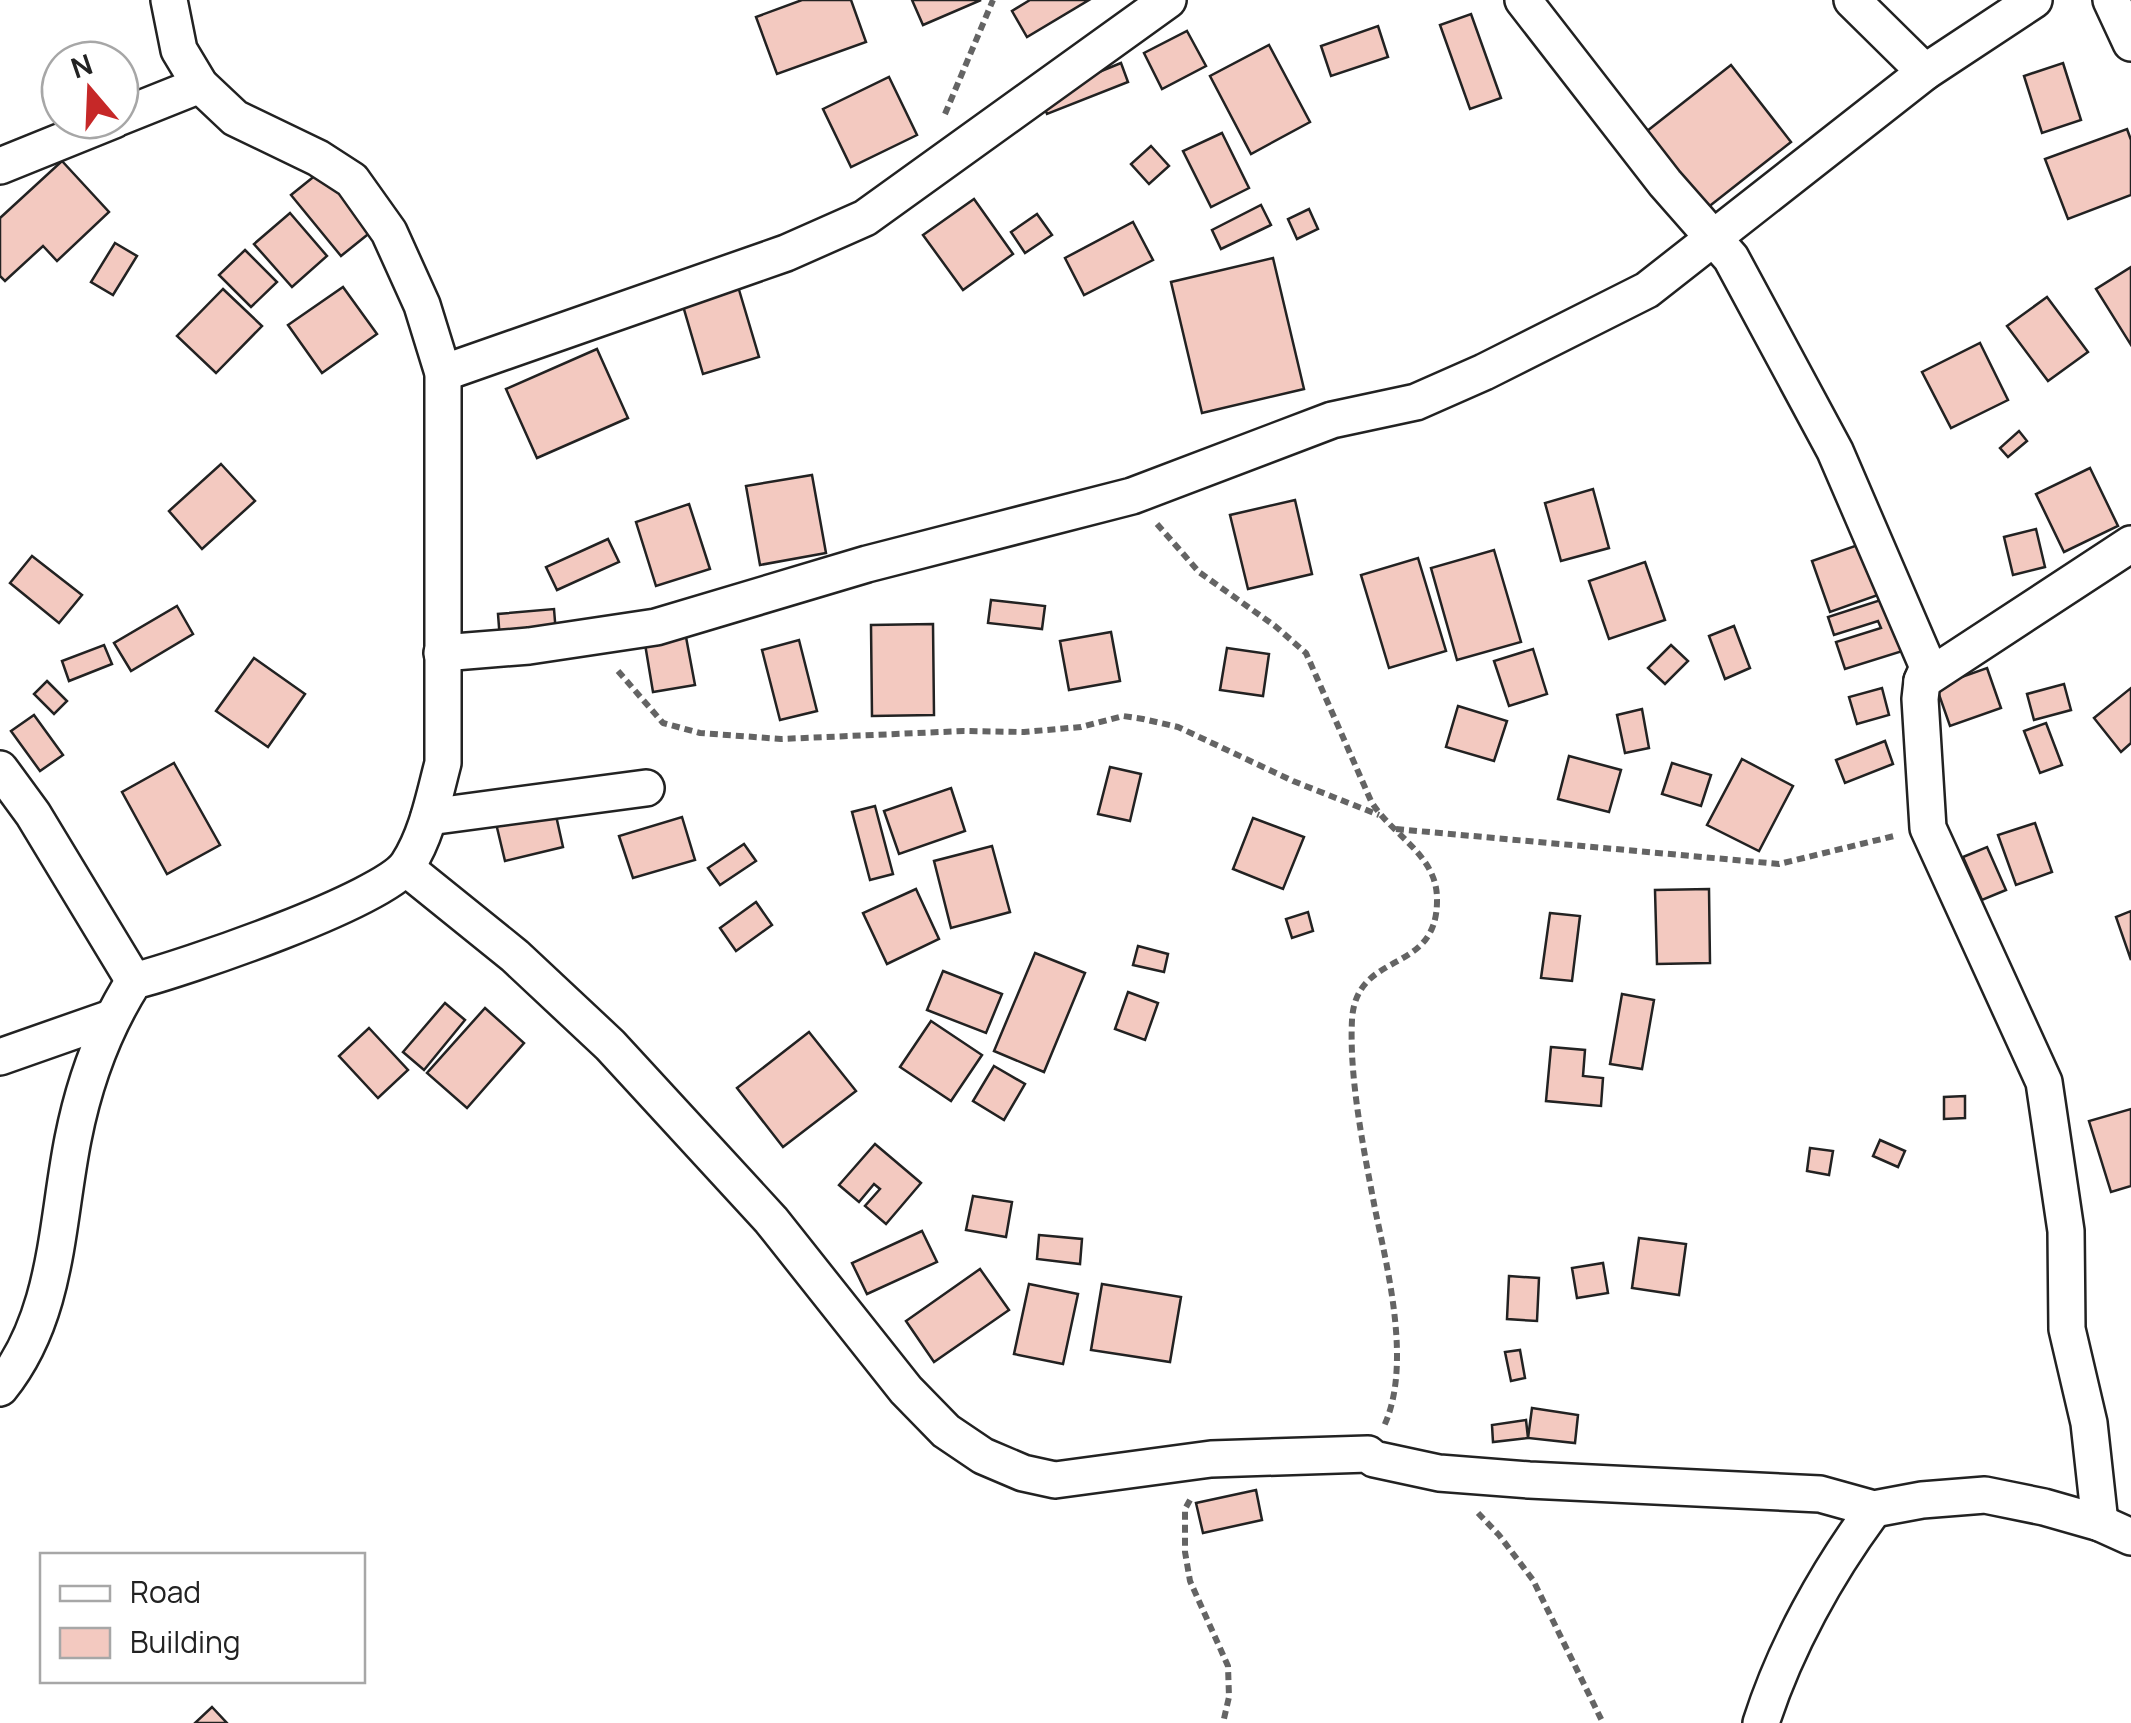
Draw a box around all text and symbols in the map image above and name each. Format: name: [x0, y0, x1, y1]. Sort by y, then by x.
north arrow: [40, 40, 140, 140]
text: N: [66, 44, 97, 87]
legend: [40, 1553, 365, 1683]
text: Road: [130, 1571, 201, 1612]
text: Building: [130, 1621, 241, 1662]

